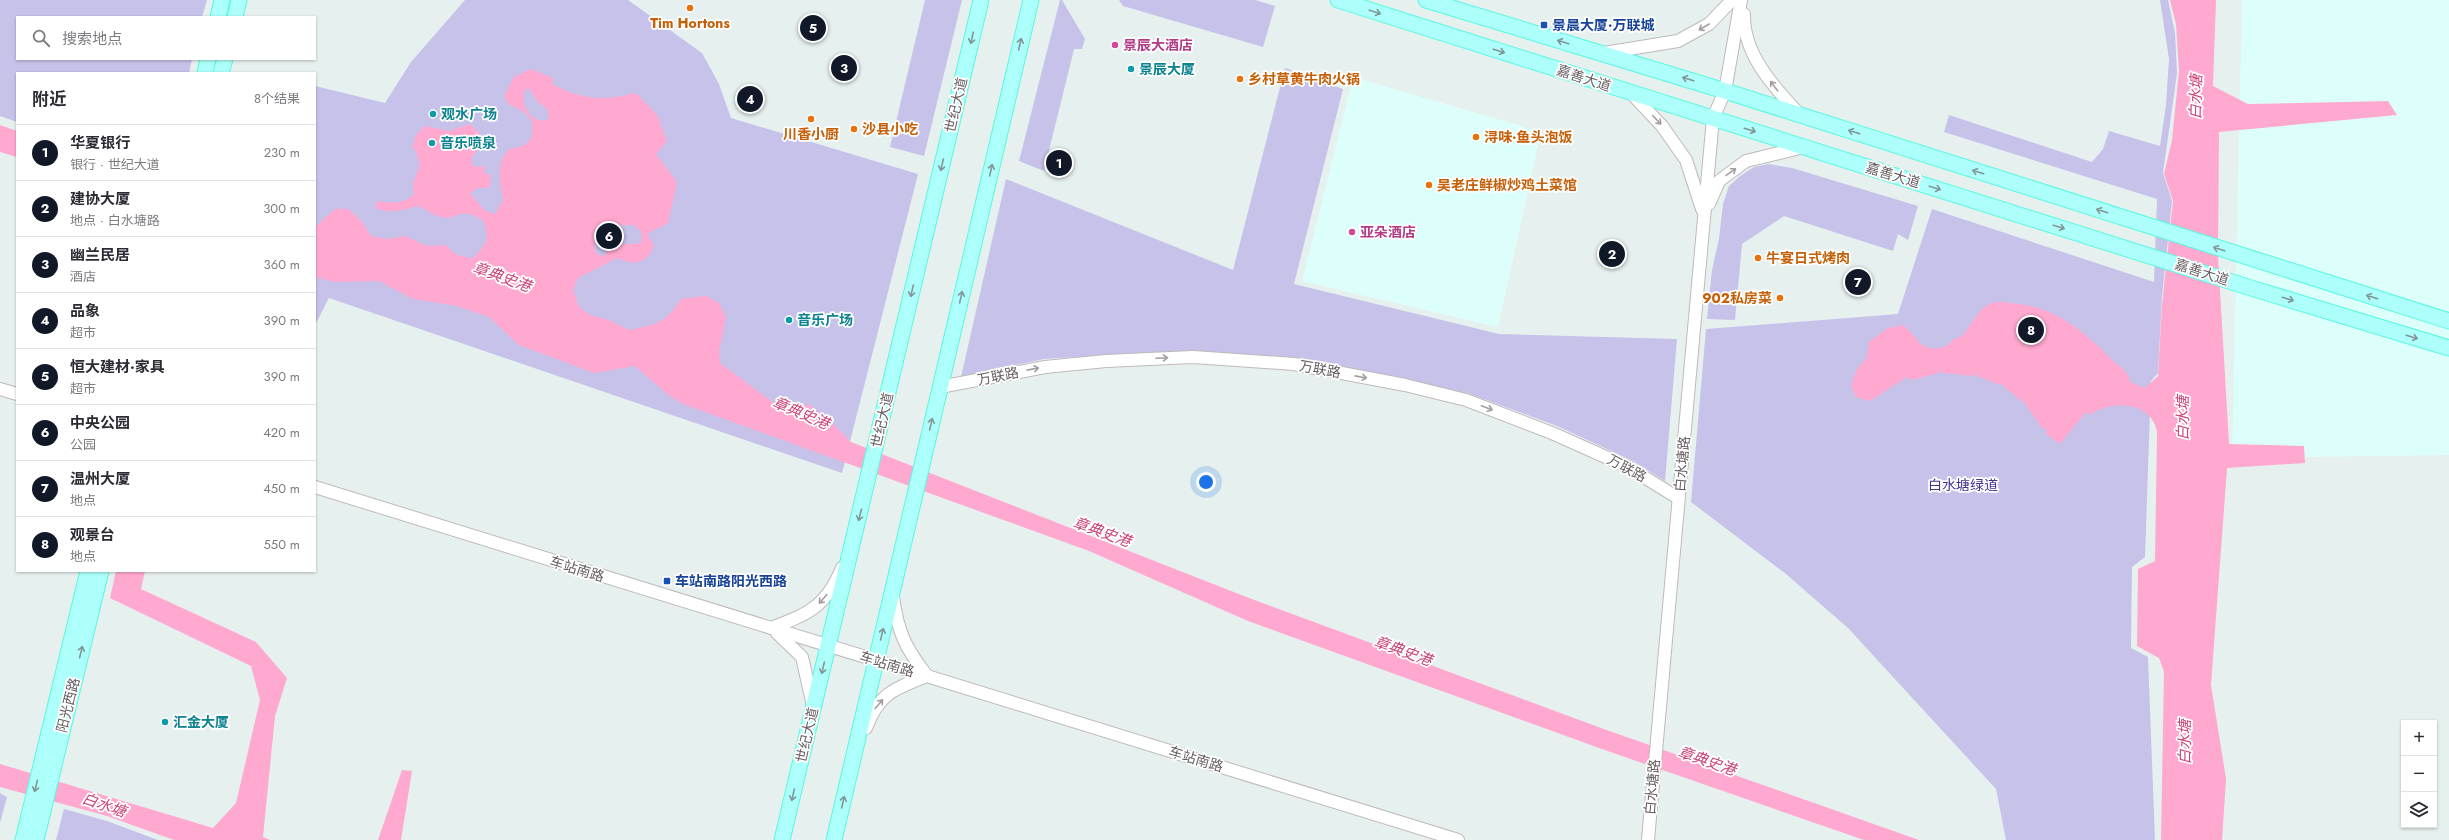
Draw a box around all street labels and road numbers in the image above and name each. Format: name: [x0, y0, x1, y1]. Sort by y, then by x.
street label: 嘉善大道: [1554, 60, 1614, 96]
street label: 世纪大道: [940, 75, 972, 135]
street label: 嘉善大道: [1863, 157, 1923, 193]
street label: 嘉善大道: [2172, 254, 2232, 290]
street label: 万联路: [1298, 356, 1342, 382]
street label: 万联路: [975, 362, 1021, 390]
street label: 世纪大道: [866, 390, 898, 450]
street label: 白水塘路: [1670, 435, 1694, 493]
street label: 万联路: [1604, 449, 1650, 487]
street label: 车站南路: [547, 551, 607, 587]
street label: 车站南路: [857, 646, 917, 682]
street label: 阳光西路: [52, 675, 84, 735]
street label: 世纪大道: [791, 705, 823, 765]
street label: 车站南路: [1166, 741, 1226, 777]
street label: 白水塘路: [1640, 758, 1664, 816]

